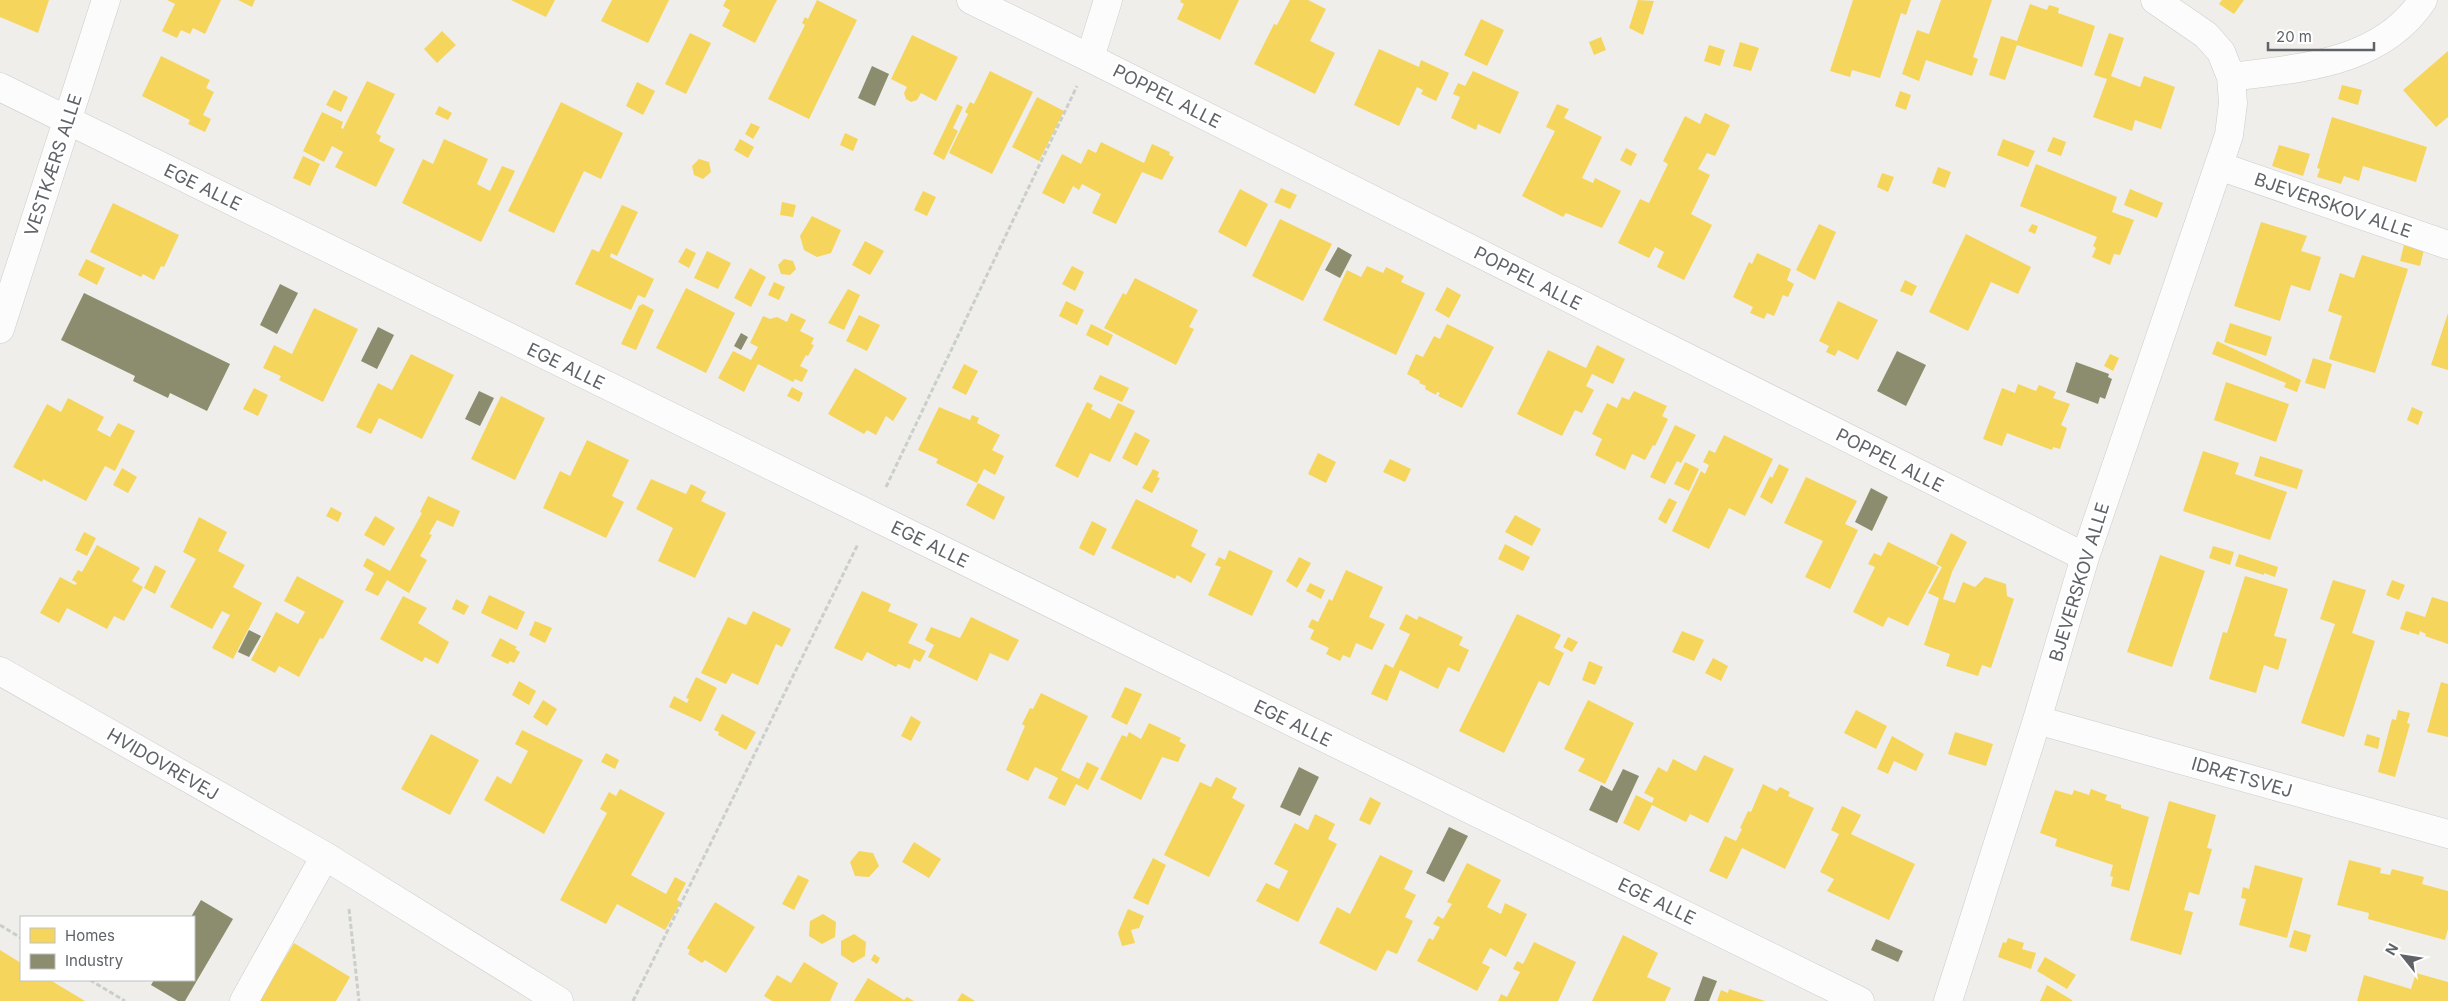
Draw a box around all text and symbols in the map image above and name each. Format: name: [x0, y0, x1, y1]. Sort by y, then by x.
scale bar: [2268, 20, 2374, 52]
text: 20 m: [2276, 27, 2312, 46]
street label: POPPEL ALLE: [1110, 60, 1224, 132]
street label: VESTKÆRS ALLE: [20, 91, 86, 239]
street label: EGE ALLE: [161, 159, 245, 215]
street label: BJEVERSKOV ALLE: [2252, 168, 2414, 242]
street label: POPPEL ALLE: [1471, 242, 1585, 314]
street label: EGE ALLE: [524, 338, 608, 394]
street label: POPPEL ALLE: [1833, 424, 1947, 496]
street label: BJEVERSKOV ALLE: [2045, 500, 2113, 664]
street label: EGE ALLE: [888, 516, 972, 572]
street label: EGE ALLE: [1251, 695, 1335, 751]
street label: HVIDOVREVEJ: [104, 724, 222, 804]
street label: IDRÆTSVEJ: [2189, 753, 2295, 801]
street label: EGE ALLE: [1615, 873, 1699, 929]
legend: [20, 916, 195, 981]
text: Homes: [65, 926, 115, 945]
north arrow: [2378, 931, 2428, 981]
text: N: [2381, 940, 2401, 958]
text: Industry: [65, 951, 124, 970]

